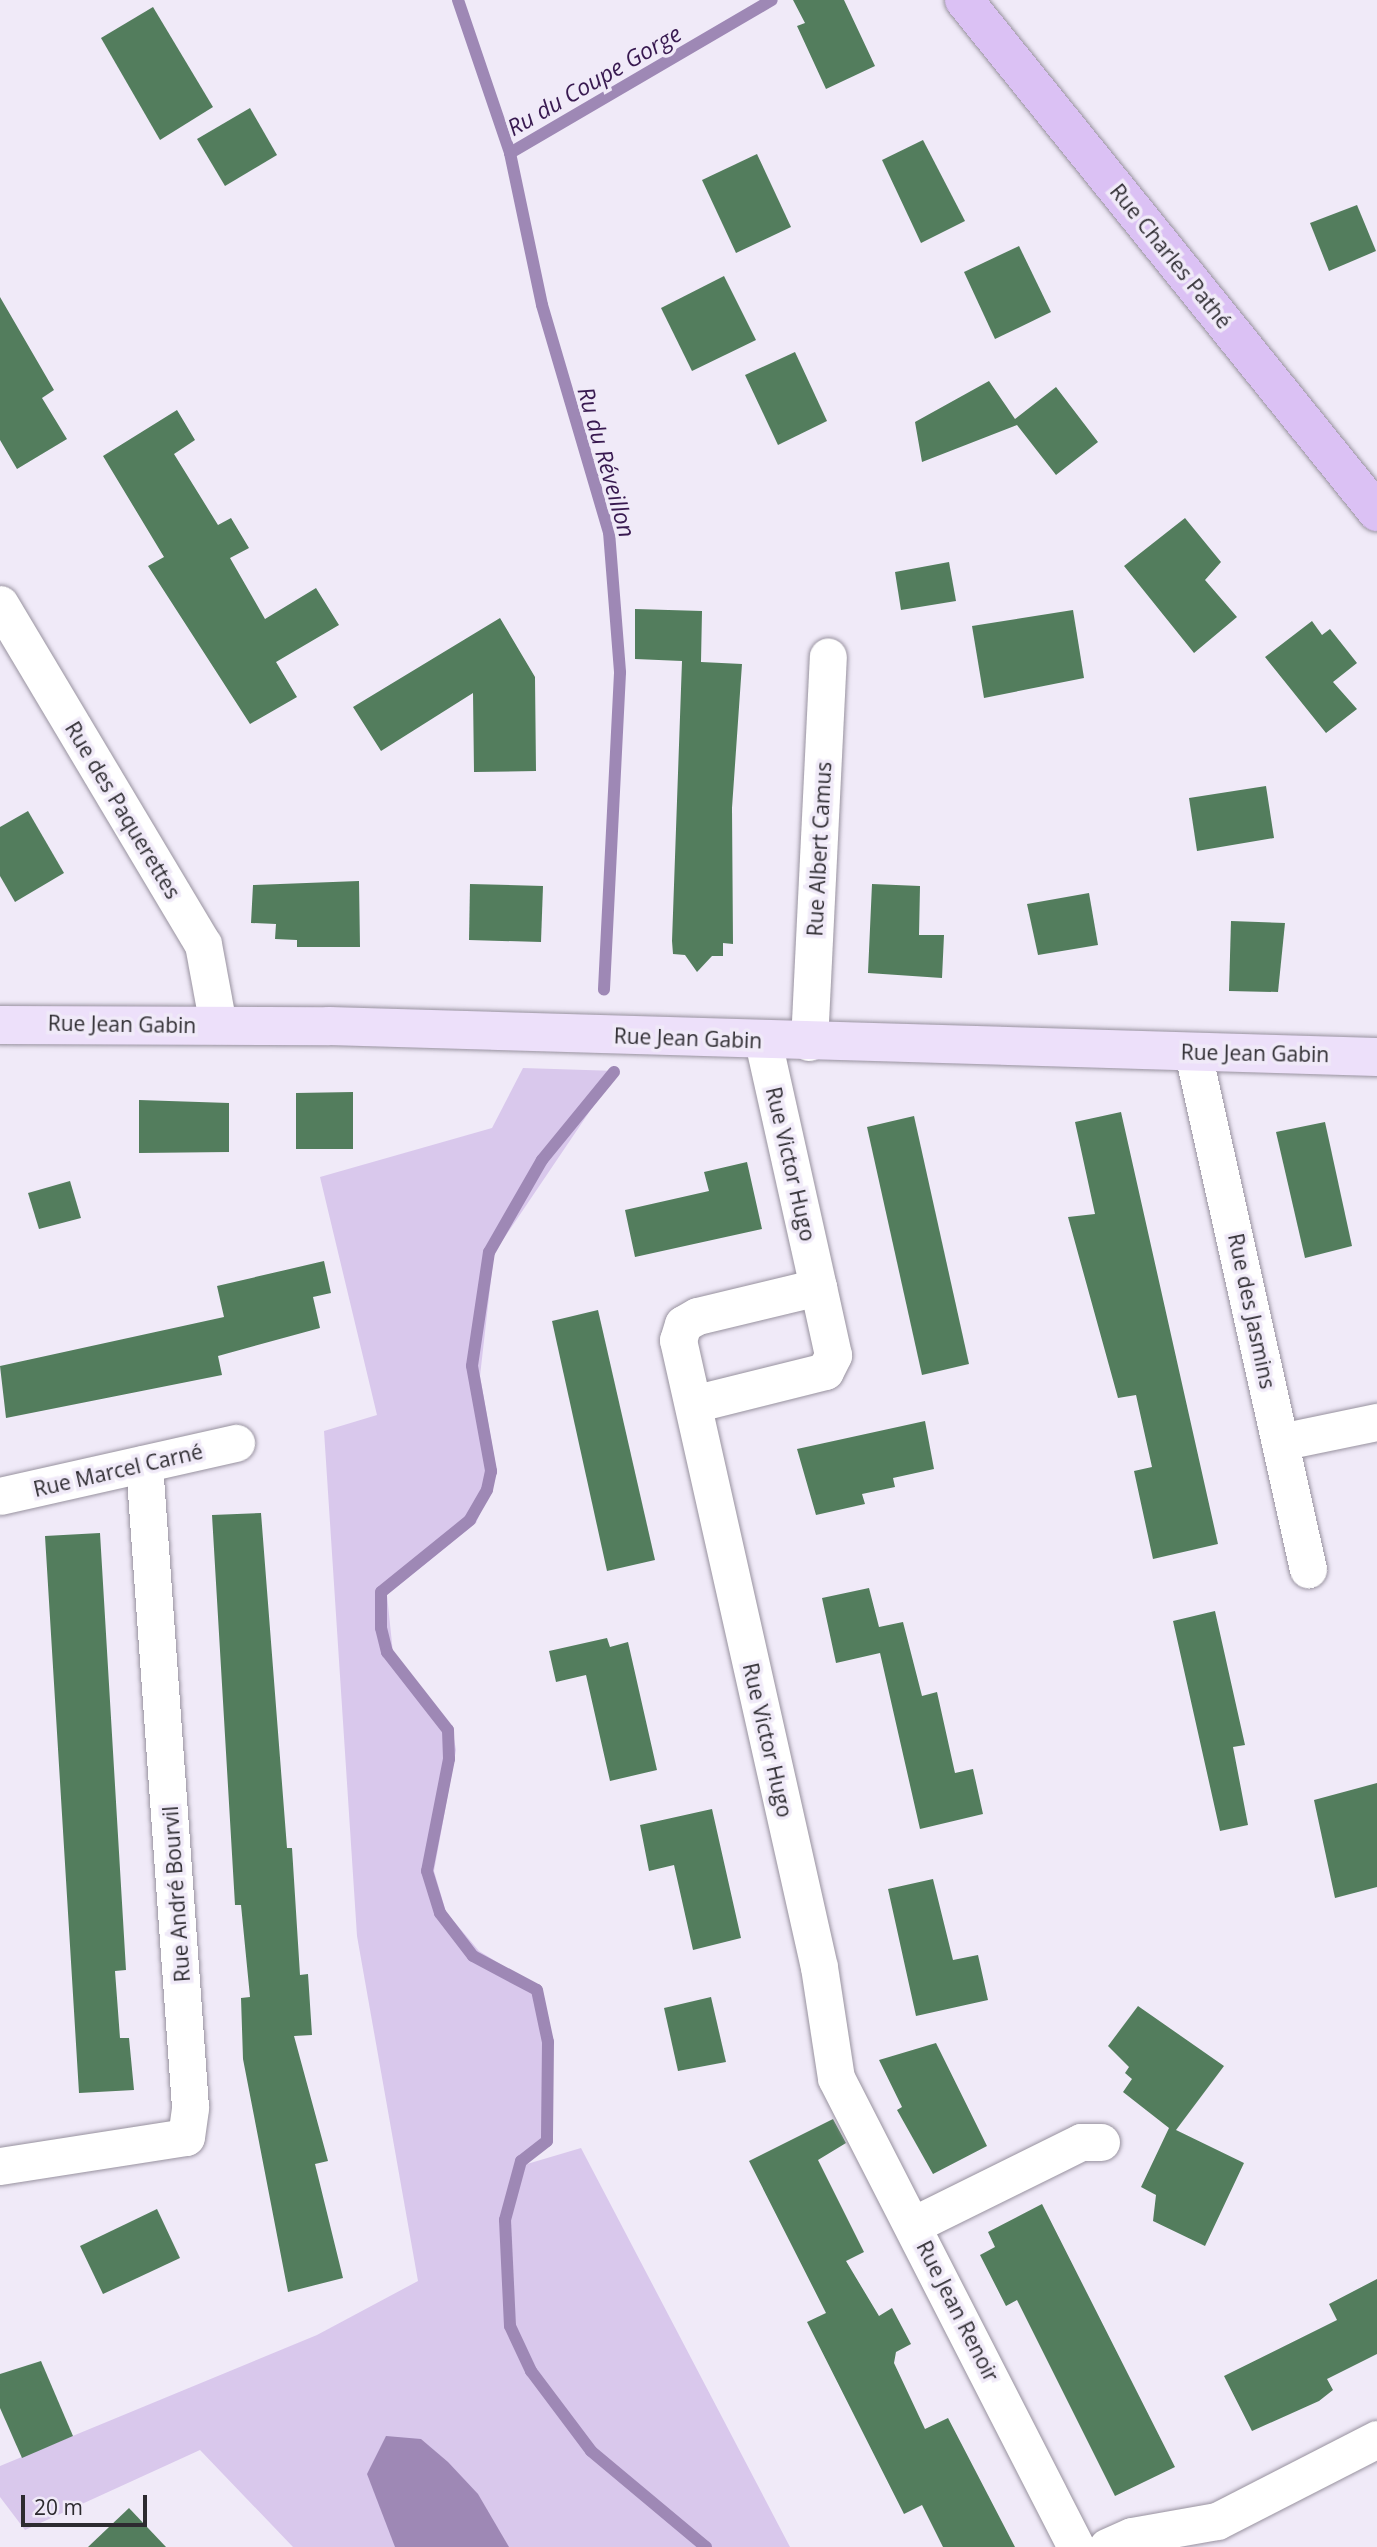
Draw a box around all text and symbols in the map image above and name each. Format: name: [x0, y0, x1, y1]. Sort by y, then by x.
water label: Ru du Coupe Gorge: [502, 19, 686, 141]
street label: Rue Charles Pathé: [1105, 179, 1237, 333]
water label: Ru du Réveillon: [572, 384, 642, 540]
street label: Rue des Paquerettes: [60, 717, 186, 903]
street label: Rue Albert Camus: [802, 761, 836, 937]
street label: Rue Jean Gabin: [48, 1010, 196, 1038]
street label: Rue Jean Gabin: [613, 1023, 763, 1053]
street label: Rue Jean Gabin: [1181, 1039, 1329, 1067]
street label: Rue Victor Hugo: [761, 1084, 821, 1244]
street label: Rue des Jasmins: [1223, 1231, 1281, 1391]
street label: Rue Marcel Carné: [31, 1438, 205, 1502]
street label: Rue Victor Hugo: [738, 1660, 798, 1820]
street label: Rue André Bourvil: [157, 1805, 195, 1983]
street label: Rue Jean Renoir: [912, 2236, 1004, 2386]
scale bar: [24, 2480, 150, 2524]
text: 20 m: [34, 2493, 83, 2521]

